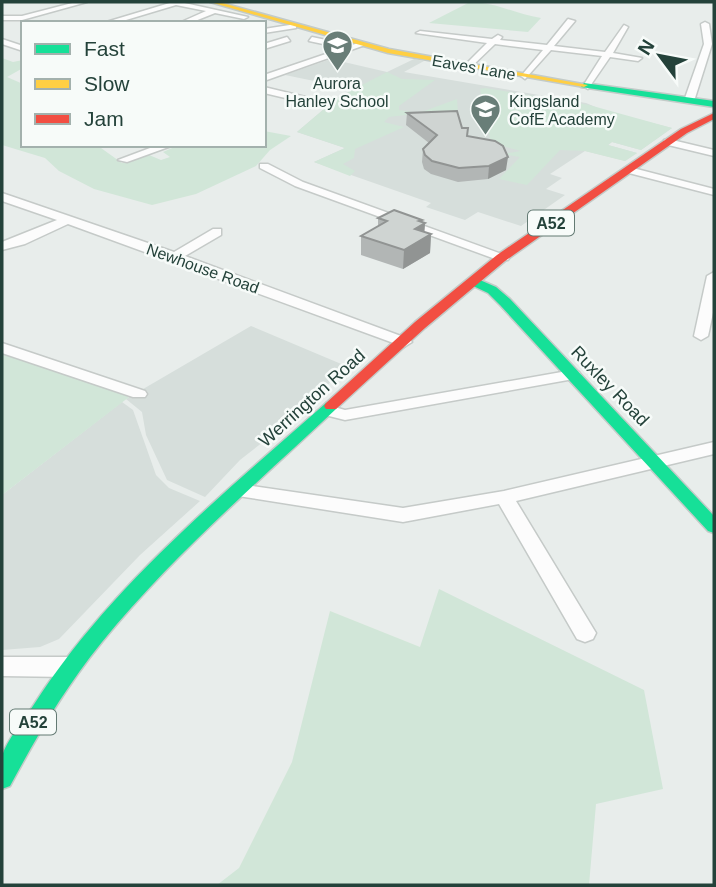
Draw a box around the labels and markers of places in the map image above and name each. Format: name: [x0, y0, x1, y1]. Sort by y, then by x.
school or university icon: Aurora Hanley School: [320, 29, 354, 73]
place label: Aurora Hanley School: [285, 75, 389, 110]
school or university icon: Kingsland CofE Academy: [469, 93, 503, 137]
place label: Kingsland CofE Academy: [509, 93, 615, 128]

